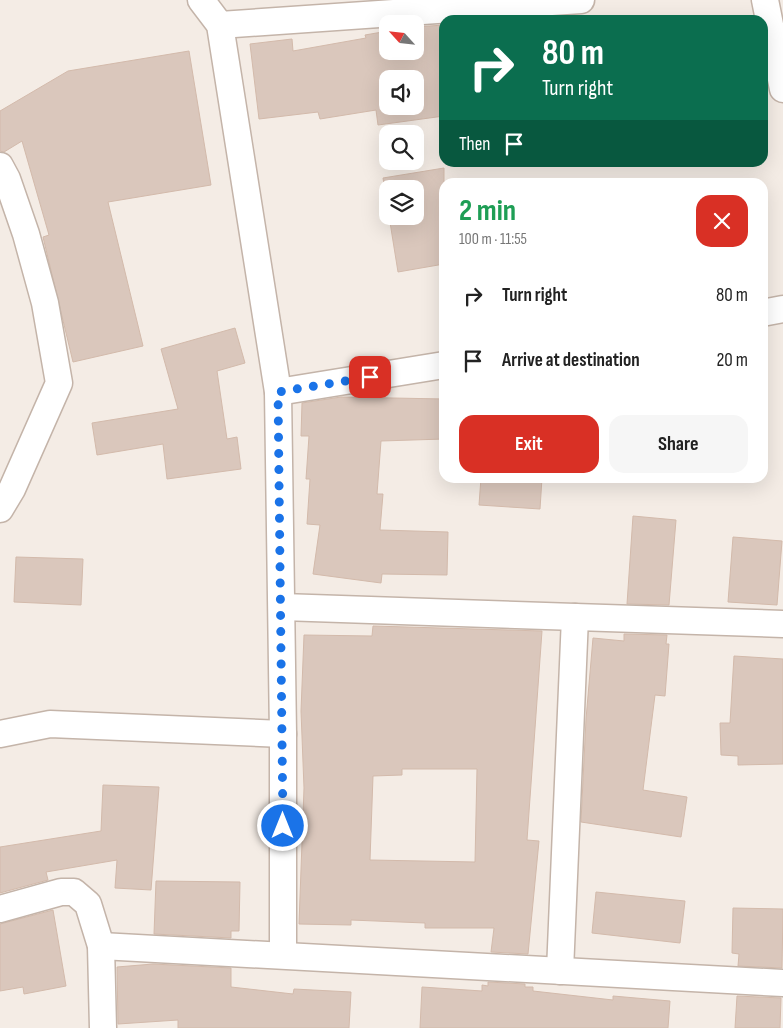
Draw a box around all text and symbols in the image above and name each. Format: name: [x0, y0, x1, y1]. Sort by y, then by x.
north arrow: [379, 15, 424, 60]
map controls: [379, 15, 424, 225]
text: 80 m: [542, 32, 604, 75]
icon: right: [459, 35, 524, 100]
button: sound: [379, 70, 424, 115]
text: Turn right: [542, 75, 613, 102]
button: search: [379, 125, 424, 170]
icon: arrive: [500, 130, 528, 158]
text: Then: [459, 133, 490, 156]
button: layers: [379, 180, 424, 225]
text: 2 min: [459, 193, 516, 229]
button: close: [696, 195, 748, 247]
text: 100 m · 11:55: [459, 230, 527, 249]
icon: right: [459, 282, 487, 310]
text: Turn right: [502, 284, 567, 307]
text: 80 m: [716, 284, 748, 307]
icon: arrive: [459, 347, 487, 375]
text: Arrive at destination: [502, 349, 640, 372]
text: 20 m: [716, 349, 748, 372]
pin: [349, 356, 391, 398]
icon: arrive: [356, 363, 384, 391]
button: Exit: [459, 415, 599, 473]
button: Share: [609, 415, 748, 473]
position arrow: [256, 799, 308, 851]

